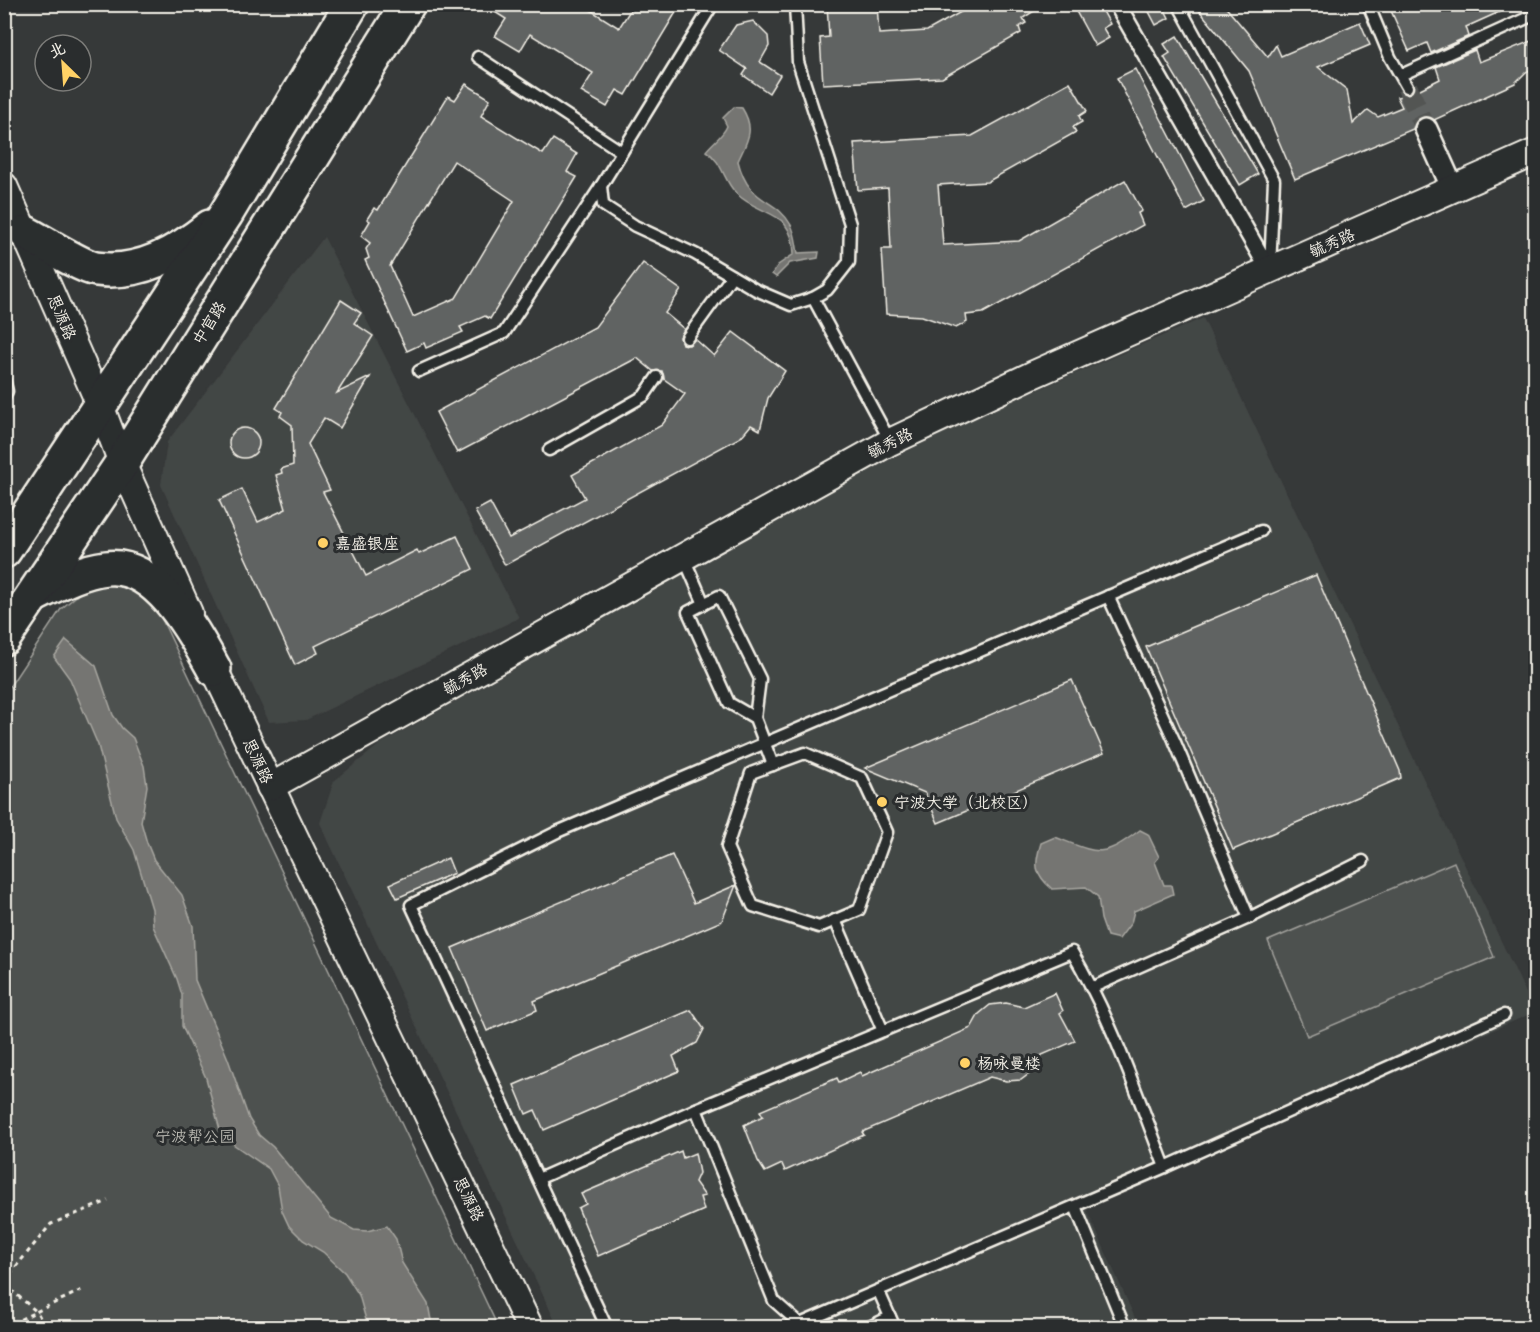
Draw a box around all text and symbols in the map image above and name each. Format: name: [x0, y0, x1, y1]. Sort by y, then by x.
north arrow: [33, 33, 93, 93]
text: 北: [45, 37, 69, 63]
street label: 毓秀路: [1306, 224, 1358, 262]
street label: 思源路: [43, 291, 81, 343]
street label: 中官路: [187, 297, 231, 349]
street label: 毓秀路: [864, 423, 916, 463]
place label: 嘉盛银座: [335, 533, 399, 554]
marker: 嘉盛银座: [316, 536, 330, 550]
street label: 毓秀路: [439, 658, 491, 700]
street label: 思源路: [238, 735, 278, 787]
place label: 宁波大学（北校区）: [894, 792, 1038, 813]
marker: 宁波大学（北校区）: [875, 795, 889, 809]
place label: 杨咏曼楼: [977, 1053, 1041, 1074]
marker: 杨咏曼楼: [958, 1056, 972, 1070]
park label: 宁波帮公园: [155, 1126, 235, 1147]
street label: 思源路: [449, 1173, 489, 1225]

